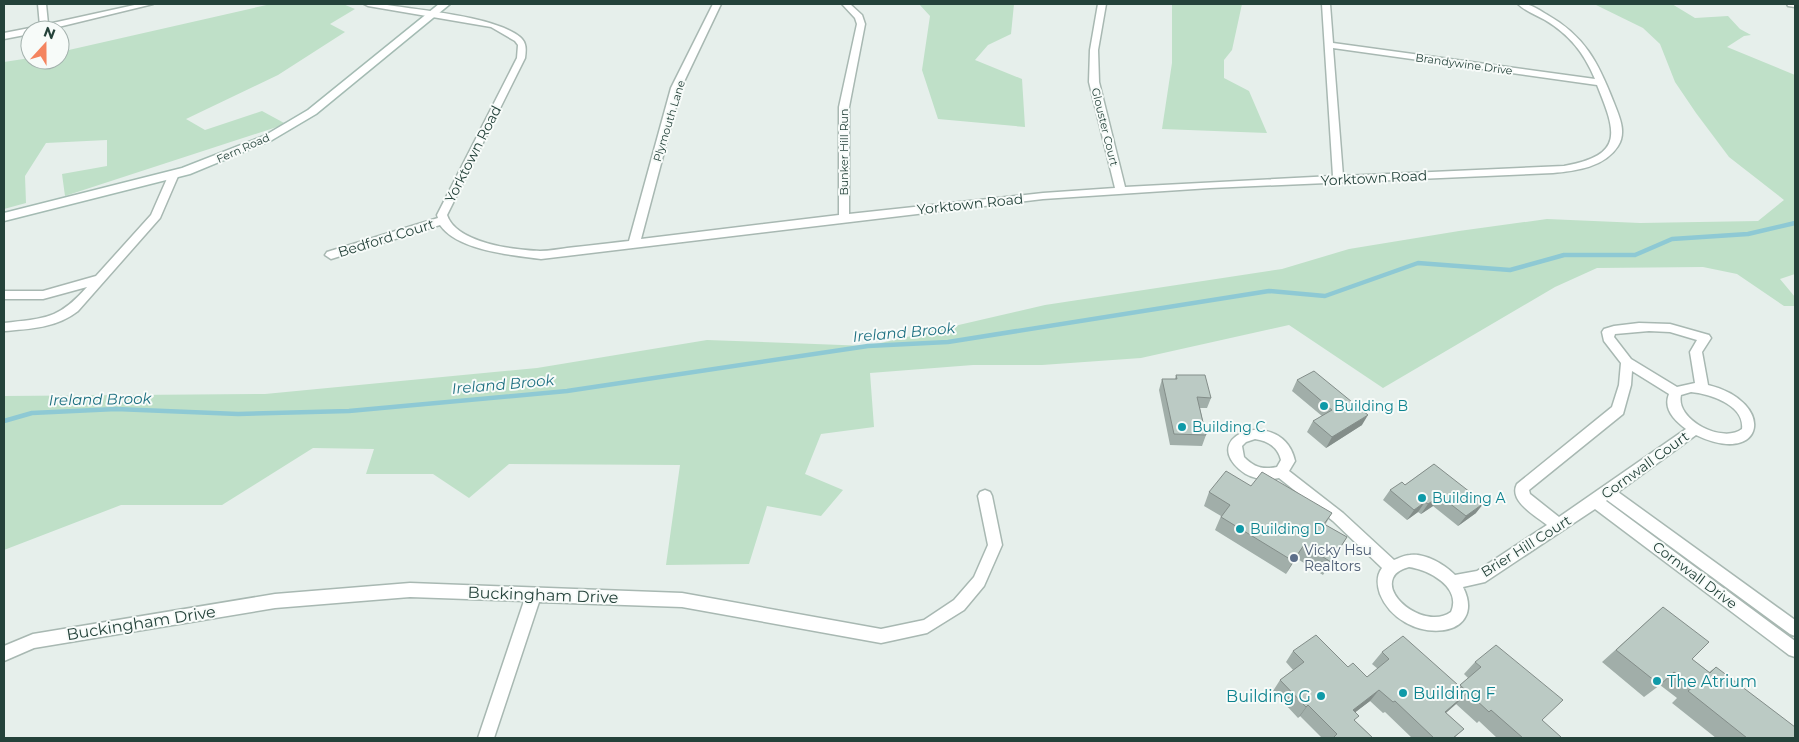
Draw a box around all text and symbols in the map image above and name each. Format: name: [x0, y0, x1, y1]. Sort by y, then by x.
north arrow: [20, 20, 70, 70]
text: N: [41, 22, 58, 43]
street label: Brandywine Drive: [1415, 50, 1514, 78]
street label: Plymouth Lane: [650, 78, 688, 163]
street label: Glouster Court: [1089, 86, 1122, 168]
street label: Yorktown Road: [441, 102, 505, 206]
street label: Bunker Hill Run: [837, 109, 851, 195]
street label: Fern Road: [214, 130, 272, 166]
street label: Yorktown Road: [1320, 166, 1428, 190]
street label: Yorktown Road: [916, 189, 1024, 219]
street label: Bedford Court: [336, 215, 437, 261]
water label: Ireland Brook: [852, 318, 957, 346]
water label: Ireland Brook: [451, 370, 556, 398]
water label: Ireland Brook: [48, 389, 153, 409]
place label: Building B: [1334, 397, 1408, 415]
marker: Building B: [1318, 400, 1330, 412]
place label: Building C: [1192, 418, 1265, 436]
marker: Building C: [1176, 421, 1188, 433]
street label: Cornwall Court: [1598, 427, 1693, 503]
place label: Building A: [1432, 489, 1506, 507]
marker: Building A: [1416, 492, 1428, 504]
street label: Brier Hill Court: [1477, 511, 1575, 581]
place label: Building D: [1250, 520, 1325, 538]
marker: Building D: [1234, 523, 1246, 535]
street label: Cornwall Drive: [1649, 537, 1741, 613]
place label: Vicky Hsu Realtors: [1304, 541, 1372, 575]
marker: Vicky Hsu Realtors: [1288, 552, 1300, 564]
street label: Buckingham Drive: [467, 583, 619, 607]
street label: Buckingham Drive: [65, 602, 217, 644]
place label: The Atrium: [1667, 672, 1757, 691]
marker: The Atrium: [1651, 675, 1663, 687]
place label: Building F: [1413, 684, 1496, 703]
place label: Building G: [1226, 687, 1311, 706]
marker: Building F: [1397, 687, 1409, 699]
marker: Building G: [1315, 690, 1327, 702]

